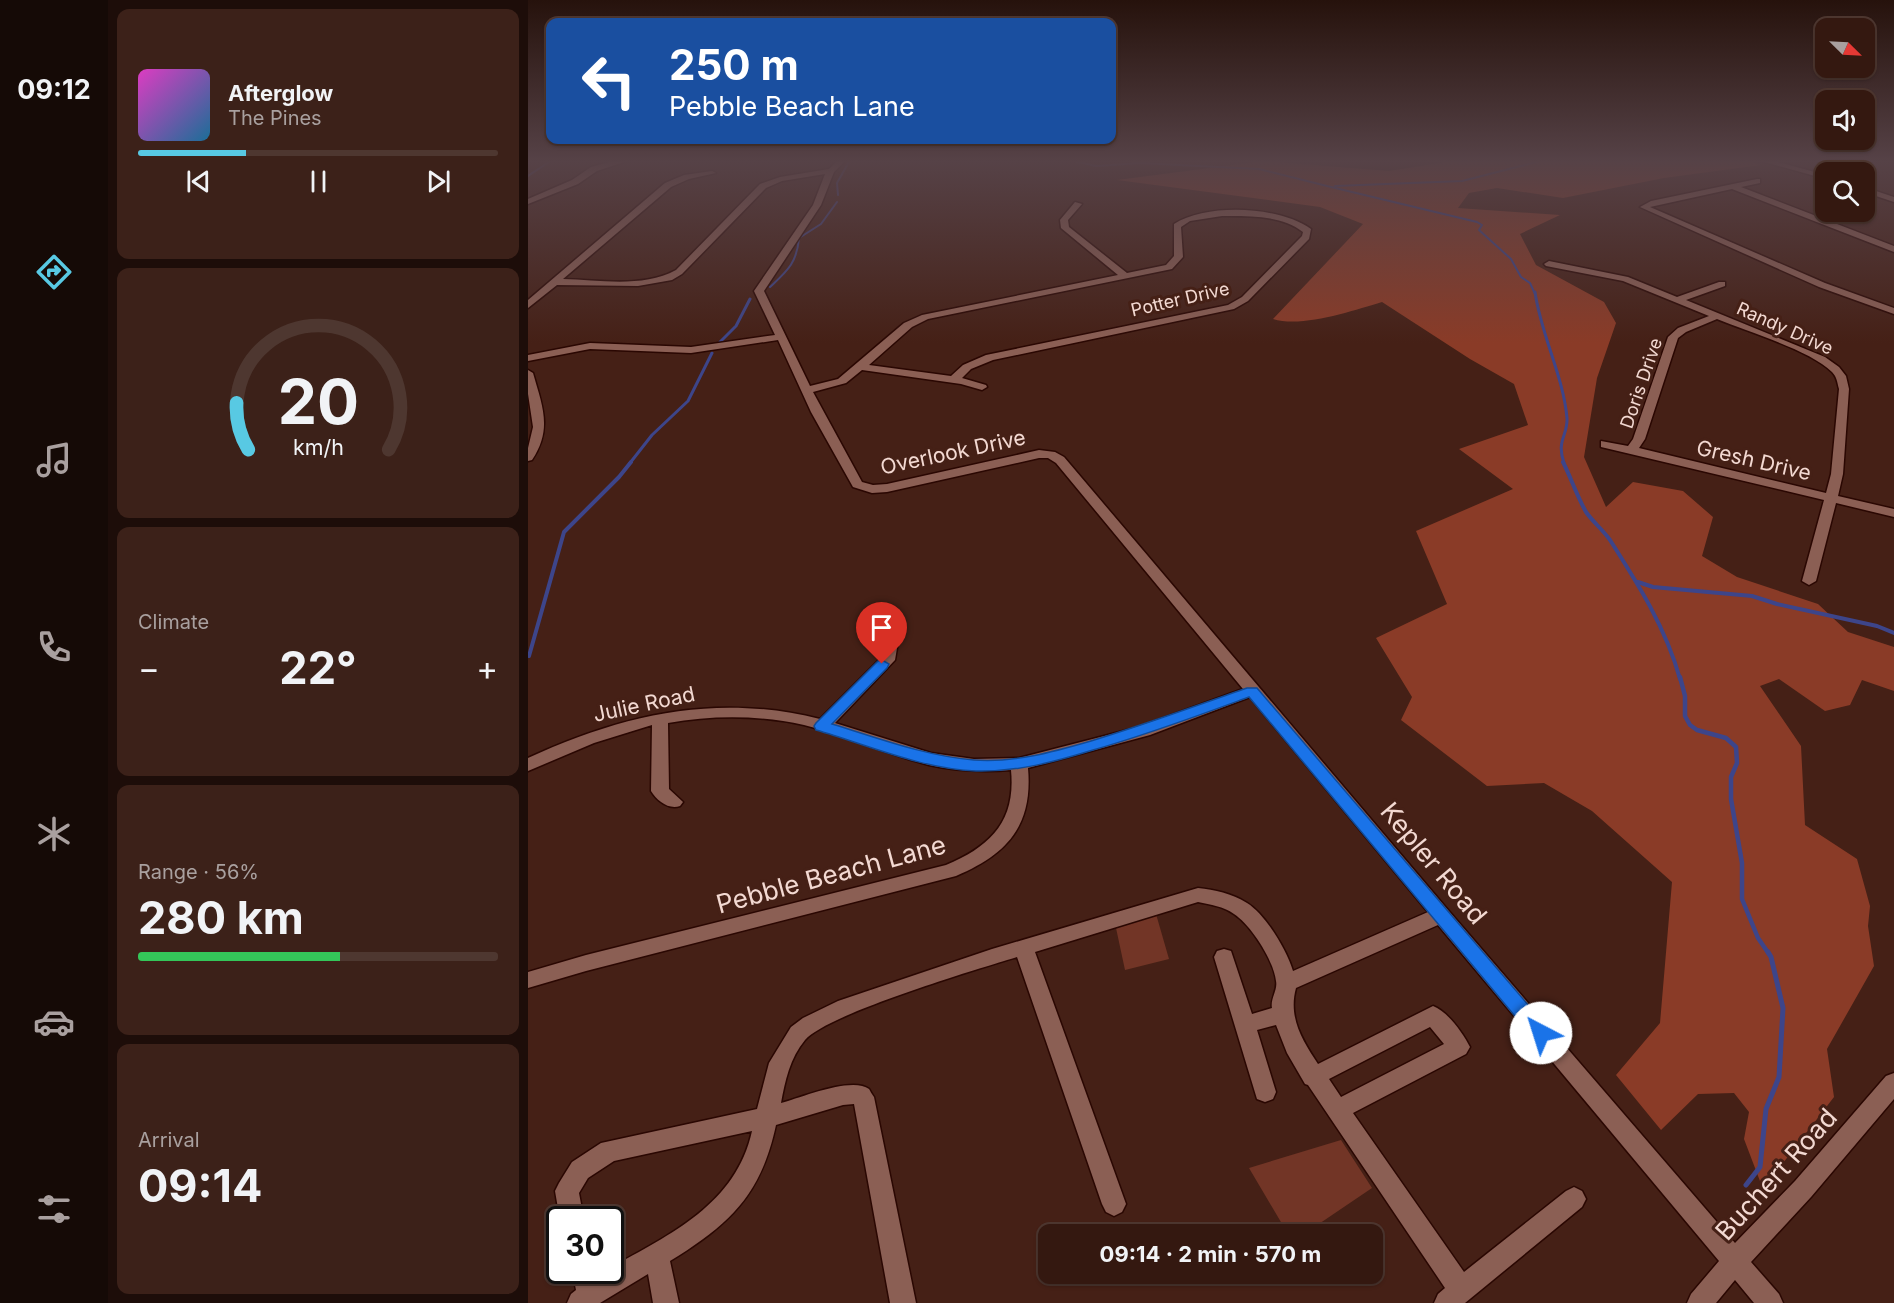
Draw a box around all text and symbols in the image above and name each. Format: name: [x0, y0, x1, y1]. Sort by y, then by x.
north arrow: [1815, 18, 1875, 78]
map controls: [1815, 18, 1875, 222]
text: 250 m: [669, 39, 799, 90]
icon: left: [570, 42, 648, 120]
text: 09:12: [17, 73, 91, 106]
text: Afterglow: [228, 80, 333, 106]
text: Pebble Beach Lane: [669, 90, 915, 123]
button: sound: [1815, 90, 1875, 150]
text: The Pines: [228, 106, 322, 130]
button: search: [1815, 162, 1875, 222]
icon: previous: [182, 165, 215, 198]
icon: pause: [302, 165, 335, 198]
icon: next: [422, 165, 455, 198]
icon: directions: [33, 251, 75, 293]
street label: Potter Drive: [1129, 277, 1231, 321]
street label: Randy Drive: [1734, 297, 1836, 359]
street label: Doris Drive: [1616, 335, 1666, 431]
text: 20: [277, 364, 359, 439]
street label: Overlook Drive: [878, 424, 1028, 480]
text: km/h: [293, 434, 343, 460]
street label: Gresh Drive: [1694, 435, 1814, 485]
icon: music: [33, 439, 75, 481]
pin: [856, 602, 907, 664]
text: Climate: [138, 610, 209, 634]
icon: arrive: [865, 611, 898, 644]
icon: phone: [33, 626, 75, 668]
text: 22°: [279, 640, 357, 695]
text: −: [138, 648, 160, 688]
text: +: [476, 648, 498, 688]
street label: Julie Road: [591, 681, 697, 727]
street label: Kepler Road: [1374, 796, 1494, 930]
icon: climate: [33, 813, 75, 855]
street label: Pebble Beach Lane: [713, 828, 949, 920]
text: Range · 56%: [138, 860, 259, 884]
text: 280 km: [138, 890, 304, 945]
icon: car: [33, 1001, 75, 1043]
position arrow: [1509, 1001, 1573, 1065]
street label: Buchert Road: [1709, 1102, 1843, 1246]
text: Arrival: [138, 1128, 200, 1152]
text: 09:14: [138, 1158, 262, 1213]
icon: filters: [33, 1188, 75, 1230]
speed limit sign: 30: [546, 1206, 624, 1284]
text: 09:14 · 2 min · 570 m: [1100, 1241, 1321, 1267]

